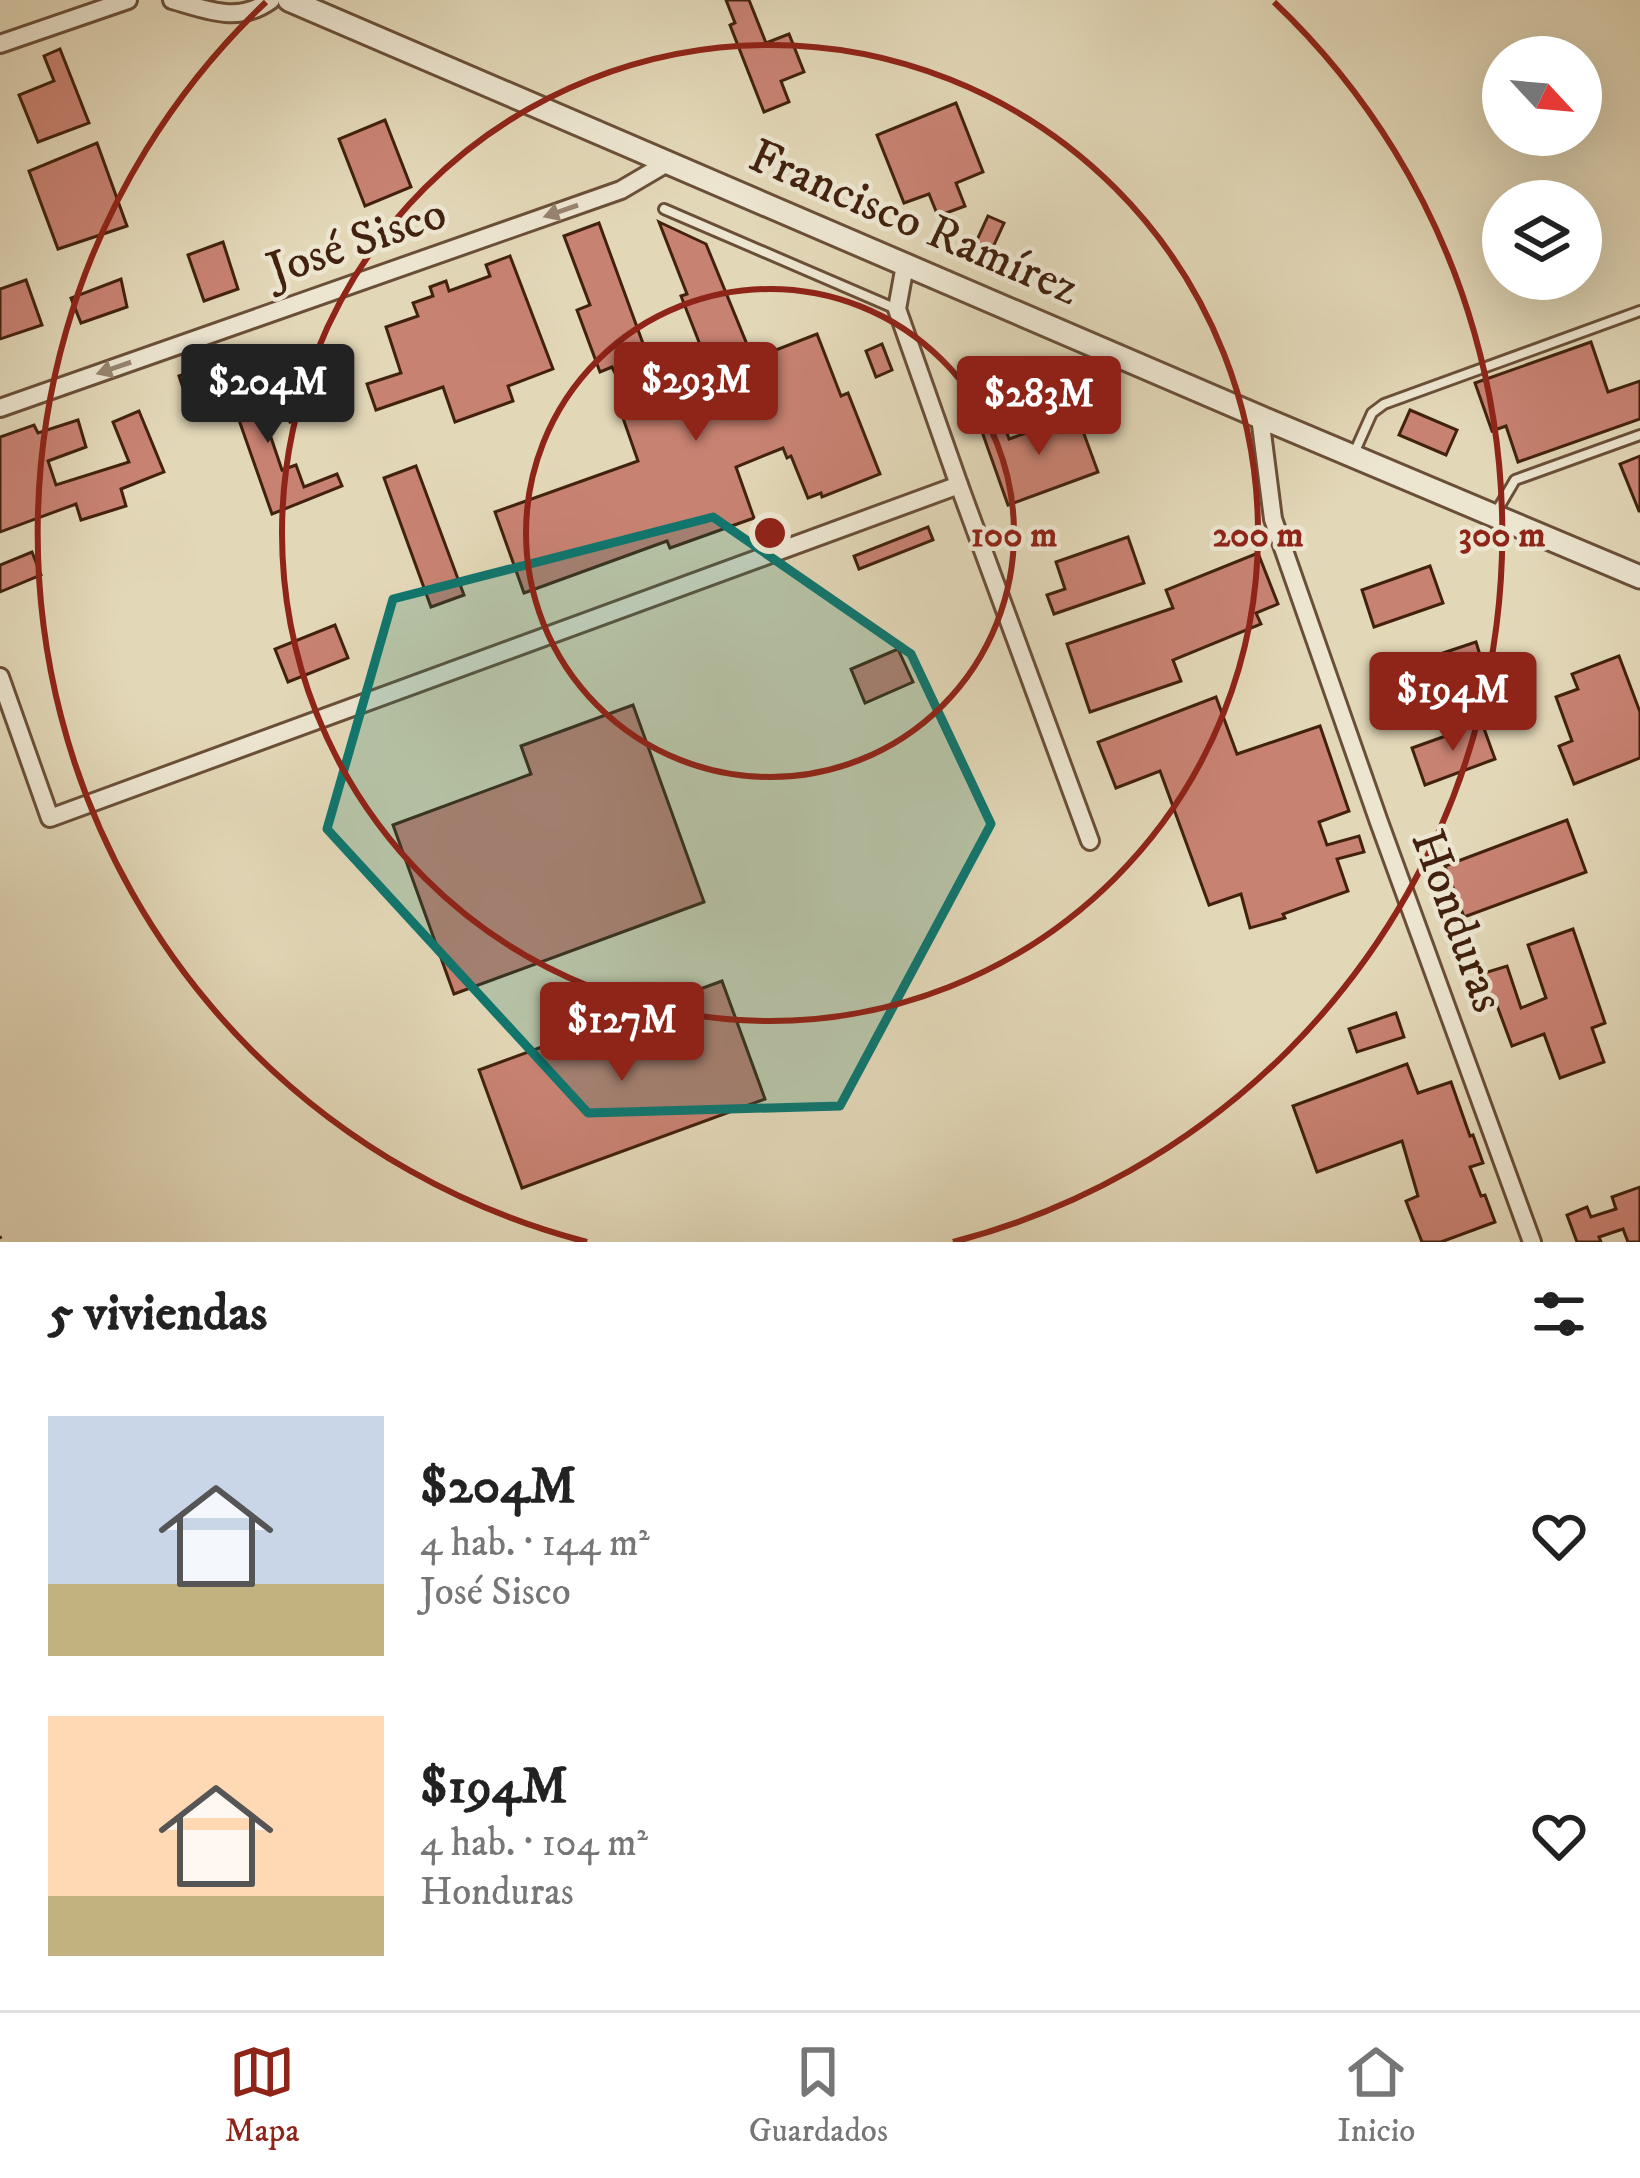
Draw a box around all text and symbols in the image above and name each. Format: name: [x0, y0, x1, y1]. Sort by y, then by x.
north arrow: [1482, 36, 1602, 156]
map controls: [1482, 36, 1602, 300]
street label: Francisco Ramírez: [740, 126, 1088, 320]
button: layers: [1482, 180, 1602, 300]
street label: José Sisco: [256, 183, 454, 302]
one-way arrow: [543, 203, 579, 221]
pin: $293M: [612, 342, 780, 444]
pin: $204M: [184, 344, 352, 446]
text: $293M: [641, 356, 751, 405]
pin: $283M: [955, 356, 1123, 458]
text: $204M: [208, 358, 328, 407]
one-way arrow: [96, 360, 132, 378]
text: $283M: [984, 370, 1094, 419]
centre of rings: [749, 512, 791, 554]
text: 100 m: [971, 513, 1057, 558]
text: 200 m: [1212, 513, 1304, 558]
text: 300 m: [1459, 513, 1545, 558]
pin: $194M: [1369, 652, 1537, 754]
text: $194M: [1396, 666, 1510, 715]
street label: Honduras: [1396, 822, 1518, 1020]
pin: $127M: [538, 982, 706, 1084]
text: $127M: [567, 996, 677, 1045]
icon: filters: [1526, 1281, 1592, 1347]
text: 5 viviendas: [48, 1282, 267, 1346]
text: $204M: [420, 1455, 576, 1519]
icon: home: [144, 1464, 288, 1608]
icon: heart: [1526, 1503, 1592, 1569]
text: 4 hab. · 144 m²: [420, 1519, 650, 1568]
text: José Sisco: [420, 1568, 571, 1617]
text: $194M: [420, 1755, 568, 1819]
icon: home: [144, 1764, 288, 1908]
icon: heart: [1526, 1803, 1592, 1869]
text: 4 hab. · 104 m²: [420, 1819, 648, 1868]
text: Honduras: [420, 1868, 574, 1917]
tab: Mapa: [225, 2039, 299, 2152]
tab: Guardados: [749, 2039, 888, 2152]
tab: Inicio: [1337, 2039, 1415, 2152]

